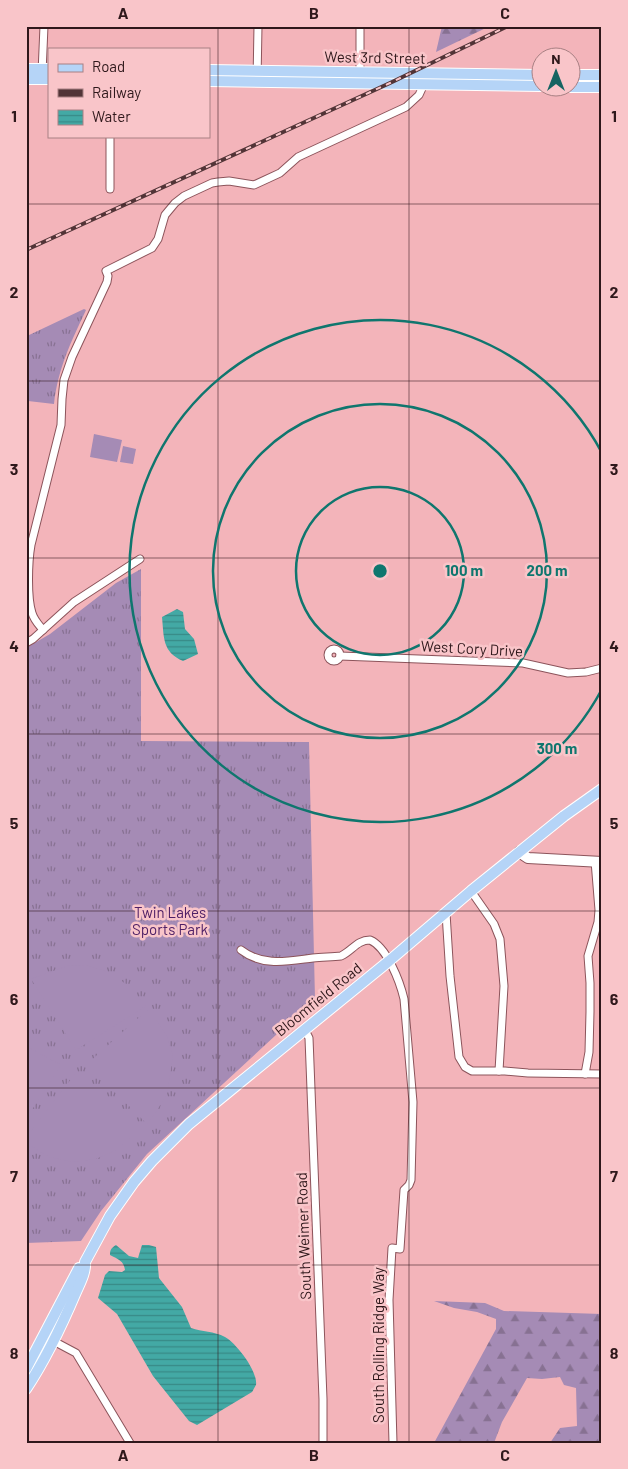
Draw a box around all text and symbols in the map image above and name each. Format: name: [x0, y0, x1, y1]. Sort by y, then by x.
text: A: [118, 3, 129, 22]
text: B: [309, 3, 319, 22]
text: C: [500, 3, 510, 22]
street label: West 3rd Street: [324, 47, 426, 67]
legend: [48, 48, 210, 138]
north arrow: [530, 48, 580, 98]
text: N: [551, 50, 561, 67]
text: Road: [92, 57, 125, 75]
text: Railway: [92, 83, 141, 101]
text: 1: [11, 106, 17, 125]
text: 1: [611, 106, 617, 125]
text: Water: [92, 107, 131, 125]
text: 2: [10, 282, 19, 301]
text: 2: [610, 282, 619, 301]
text: 3: [10, 459, 18, 478]
text: 3: [610, 459, 618, 478]
text: 100 m: [445, 561, 483, 579]
text: 200 m: [526, 561, 568, 579]
centre of rings: [371, 562, 389, 580]
text: 4: [9, 636, 19, 655]
street label: West Cory Drive: [420, 636, 524, 660]
text: 4: [609, 636, 619, 655]
text: 300 m: [537, 739, 577, 757]
text: 5: [10, 813, 19, 832]
text: 5: [610, 813, 619, 832]
park label: Twin Lakes Sports Park: [132, 903, 208, 938]
street label: Bloomfield Road: [271, 958, 365, 1040]
text: 6: [10, 989, 19, 1008]
text: 6: [610, 989, 619, 1008]
text: 7: [10, 1166, 18, 1185]
text: 7: [610, 1166, 618, 1185]
street label: South Weimer Road: [292, 1172, 314, 1300]
street label: South Rolling Ridge Way: [369, 1267, 387, 1423]
text: 8: [10, 1343, 19, 1362]
text: 8: [610, 1343, 619, 1362]
text: A: [118, 1445, 129, 1464]
text: B: [309, 1445, 319, 1464]
text: C: [500, 1445, 510, 1464]

